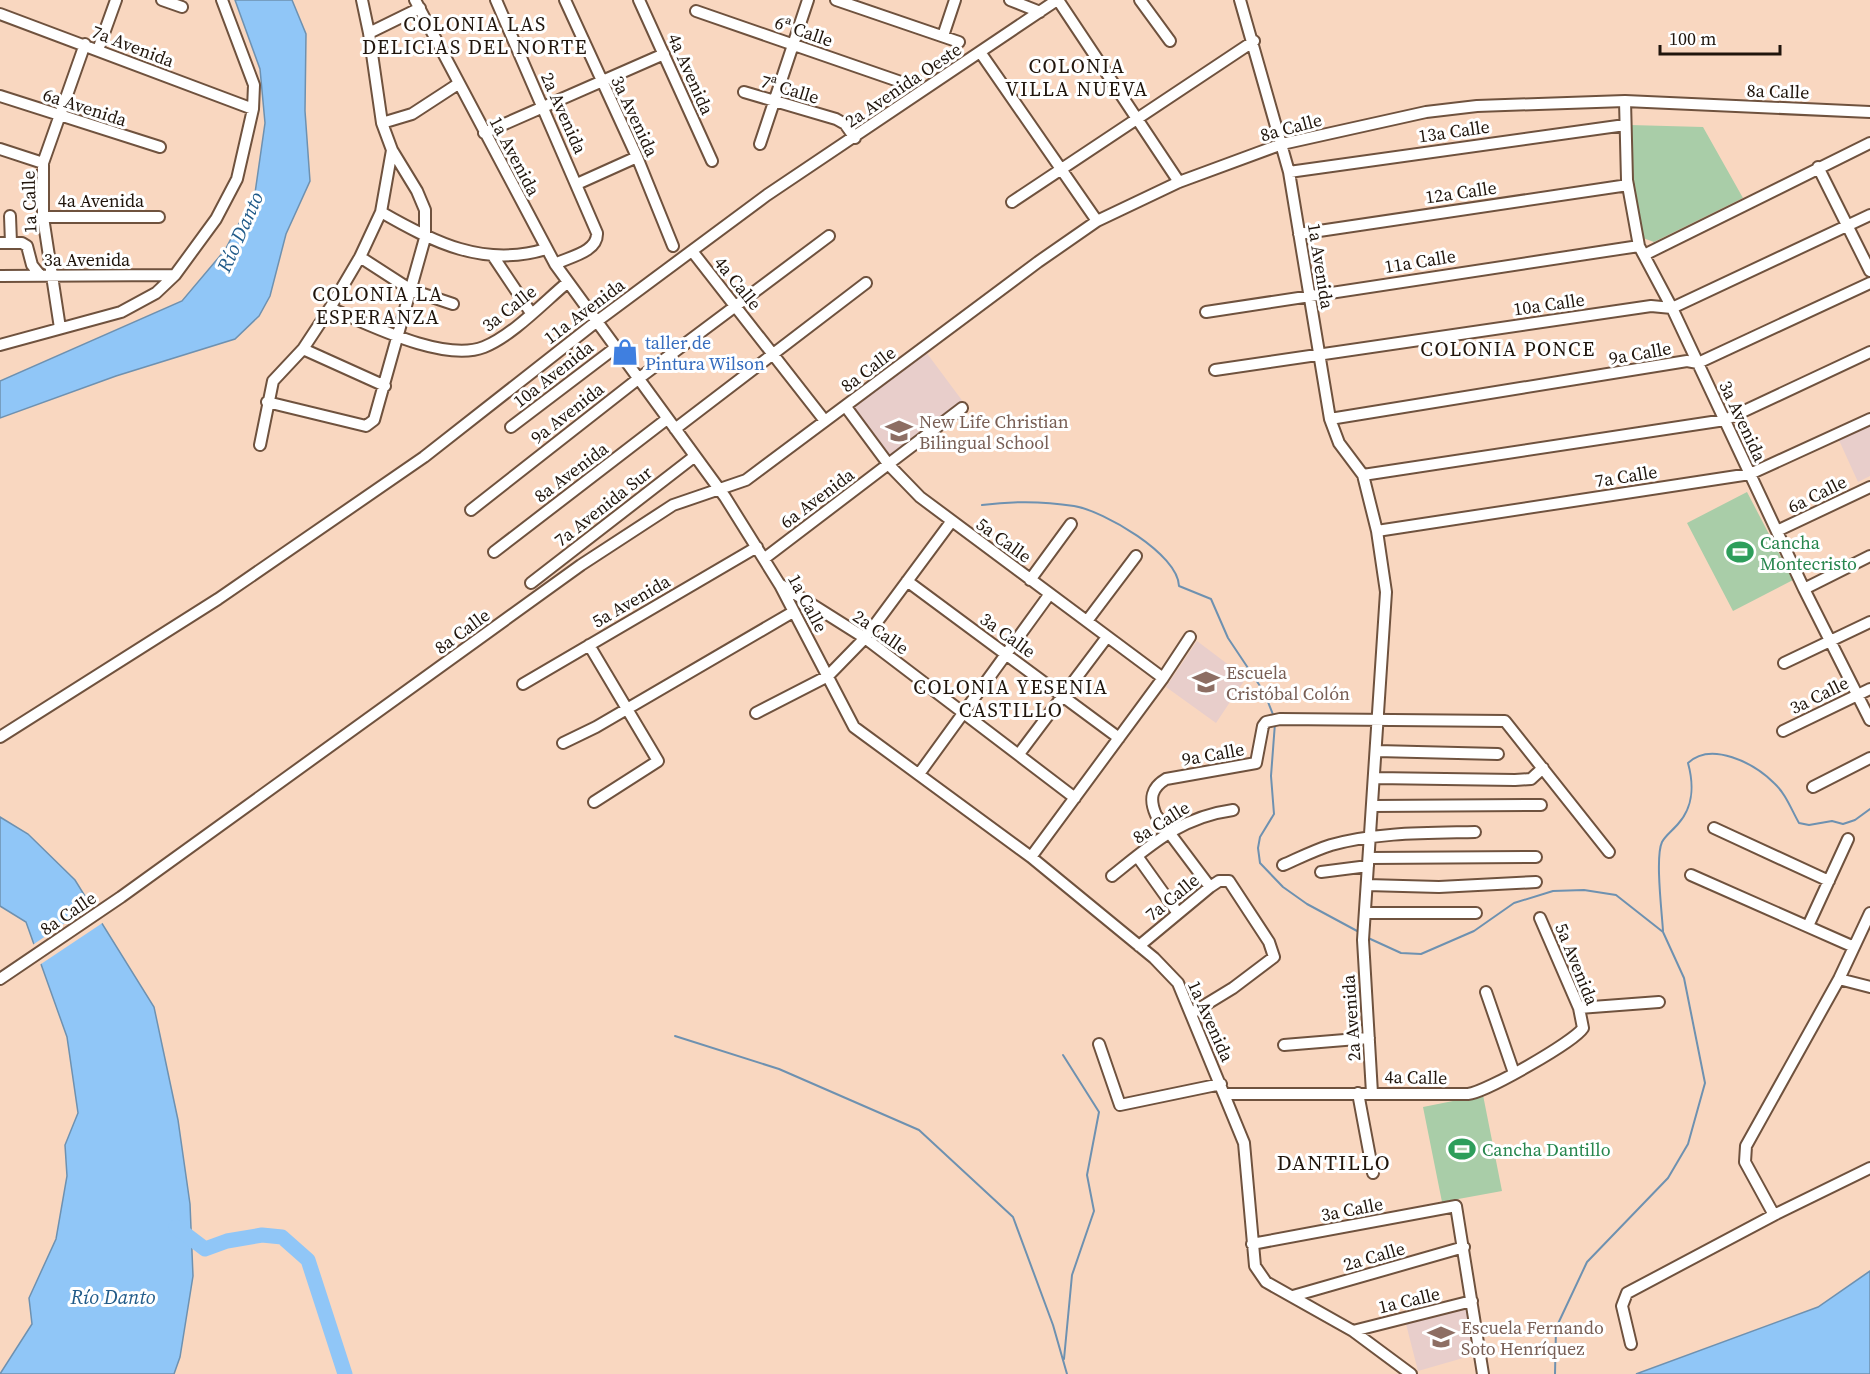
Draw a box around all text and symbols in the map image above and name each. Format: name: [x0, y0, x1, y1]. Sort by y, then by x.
street label: 6ª Calle: [772, 9, 836, 53]
district label: COLONIA LAS DELICIAS DEL NORTE: [362, 10, 588, 61]
scale bar: [1660, 18, 1780, 56]
street label: 7a Avenida: [88, 19, 179, 73]
text: 100 m: [1669, 26, 1716, 51]
street label: 4a Avenida: [662, 29, 720, 119]
street label: 2a Avenida Oeste: [840, 37, 966, 133]
district label: COLONIA VILLA NUEVA: [1005, 52, 1149, 103]
street label: 2a Avenida: [535, 68, 593, 158]
street label: 7ª Calle: [758, 68, 822, 110]
street label: 3a Avenida: [605, 71, 665, 161]
street label: 8a Calle: [1746, 77, 1810, 105]
street label: 6a Avenida: [40, 82, 131, 133]
street label: 8a Calle: [1257, 107, 1325, 147]
street label: 1a Avenida: [484, 112, 547, 201]
street label: 13a Calle: [1417, 114, 1491, 148]
street label: 1a Calle: [15, 170, 43, 234]
street label: 12a Calle: [1424, 175, 1498, 209]
water label: Río Danto: [209, 187, 270, 278]
street label: 4a Avenida: [58, 188, 145, 213]
street label: 1a Avenida: [1302, 221, 1340, 312]
street label: 11a Calle: [1383, 243, 1457, 279]
street label: 3a Avenida: [44, 247, 131, 272]
street label: 4a Calle: [709, 251, 767, 315]
street label: 11a Avenida: [538, 272, 630, 350]
street label: 3a Calle: [477, 279, 541, 337]
district label: COLONIA LA ESPERANZA: [312, 280, 444, 331]
street label: 10a Calle: [1512, 287, 1586, 321]
place label: taller de Pintura Wilson: [645, 330, 765, 376]
street label: 10a Avenida: [508, 334, 599, 413]
district label: COLONIA PONCE: [1420, 335, 1596, 363]
street label: 9a Calle: [1607, 335, 1673, 371]
shop icon: taller de Pintura Wilson: [610, 337, 640, 367]
street label: 8a Calle: [835, 340, 901, 398]
street label: 9a Avenida: [525, 376, 609, 450]
street label: 3a Avenida: [1713, 376, 1773, 466]
place label: New Life Christian Bilingual School: [919, 409, 1069, 455]
school or university icon: New Life Christian Bilingual School: [884, 416, 914, 446]
street label: 8a Avenida: [529, 435, 614, 508]
street label: 7a Calle: [1593, 459, 1659, 493]
street label: 7a Avenida Sur: [549, 460, 657, 552]
street label: 6a Avenida: [775, 461, 860, 534]
street label: 6a Calle: [1783, 469, 1851, 519]
street label: 5a Calle: [971, 511, 1037, 569]
place label: Cancha Montecristo: [1760, 530, 1857, 576]
sports icon: Cancha Montecristo: [1725, 537, 1755, 567]
street label: 5a Avenida: [587, 568, 675, 633]
street label: 1a Calle: [782, 569, 834, 637]
street label: 8a Calle: [429, 602, 495, 660]
street label: 2a Calle: [848, 604, 914, 660]
street label: 3a Calle: [975, 606, 1041, 664]
place label: Escuela Cristóbal Colón: [1226, 660, 1350, 706]
school or university icon: Escuela Cristóbal Colón: [1191, 667, 1221, 697]
street label: 3a Calle: [1785, 670, 1853, 720]
district label: COLONIA YESENIA CASTILLO: [913, 673, 1109, 724]
street label: 9a Calle: [1180, 736, 1246, 772]
street label: 8a Calle: [1128, 795, 1194, 849]
street label: 7a Calle: [1140, 868, 1204, 926]
street label: 8a Calle: [35, 885, 101, 941]
street label: 5a Avenida: [1549, 919, 1605, 1010]
street label: 2a Avenida: [1335, 973, 1366, 1062]
street label: 1a Avenida: [1182, 976, 1240, 1066]
street label: 4a Calle: [1384, 1064, 1448, 1090]
sports icon: Cancha Dantillo: [1447, 1134, 1477, 1164]
place label: Cancha Dantillo: [1482, 1137, 1611, 1162]
district label: DANTILLO: [1277, 1148, 1391, 1177]
street label: 3a Calle: [1319, 1191, 1385, 1227]
street label: 2a Calle: [1340, 1235, 1408, 1277]
street label: 1a Calle: [1376, 1281, 1442, 1319]
water label: Río Danto: [69, 1283, 156, 1311]
place label: Escuela Fernando Soto Henríquez: [1461, 1315, 1604, 1361]
school or university icon: Escuela Fernando Soto Henríquez: [1426, 1322, 1456, 1352]

